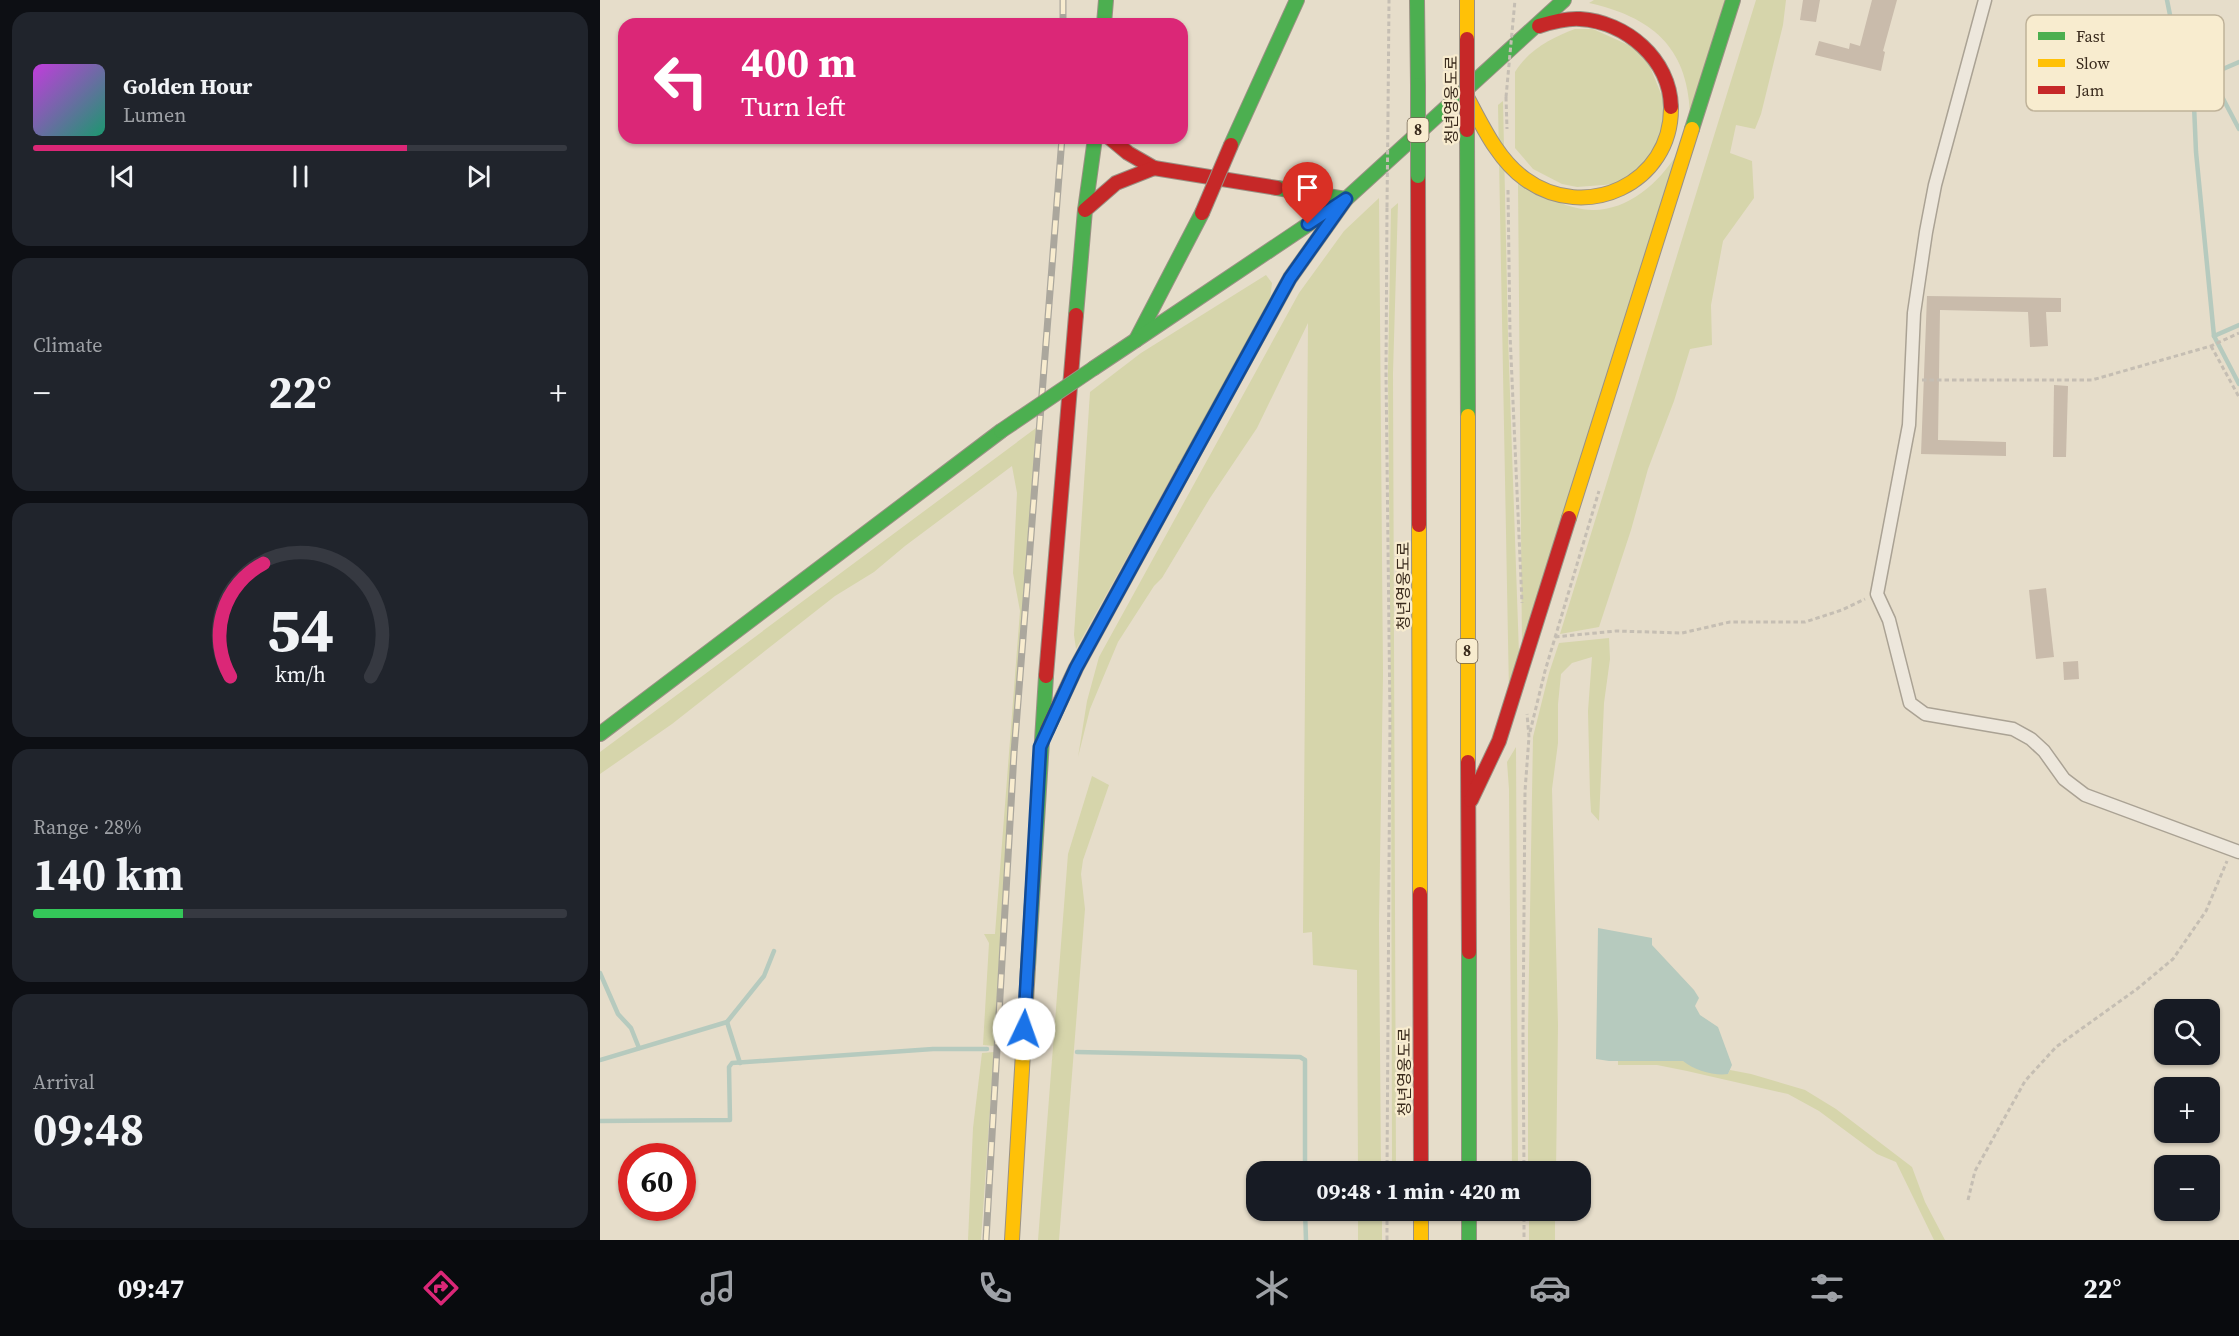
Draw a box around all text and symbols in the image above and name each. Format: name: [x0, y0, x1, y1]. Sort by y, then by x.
legend: [2026, 15, 2224, 111]
text: Fast: [2076, 25, 2106, 47]
text: 400 m: [741, 33, 856, 91]
icon: left: [642, 42, 720, 120]
text: Slow: [2076, 52, 2111, 74]
street label: 청년영웅도로: [1440, 56, 1462, 144]
text: Golden Hour: [123, 71, 252, 101]
text: Jam: [2075, 79, 2104, 101]
text: Turn left: [741, 88, 845, 125]
text: Lumen: [123, 101, 186, 129]
road number: 8: [1408, 118, 1428, 142]
icon: previous: [106, 160, 139, 193]
icon: pause: [284, 160, 317, 193]
icon: next: [462, 160, 495, 193]
pin: [1282, 162, 1333, 224]
icon: arrive: [1291, 171, 1324, 204]
text: Climate: [33, 331, 102, 359]
text: 22°: [268, 361, 332, 423]
text: −: [33, 370, 51, 415]
text: +: [549, 370, 567, 415]
street label: 청년영웅도로: [1392, 542, 1414, 630]
text: 54: [266, 586, 334, 672]
road number: 8: [1456, 639, 1478, 663]
text: km/h: [274, 660, 326, 689]
text: Range · 28%: [33, 813, 142, 841]
text: 140 km: [33, 843, 184, 905]
position arrow: [992, 997, 1056, 1061]
map controls: [2154, 999, 2220, 1221]
button: search: [2154, 999, 2220, 1065]
street label: 청년영웅도로: [1393, 1028, 1415, 1116]
text: Arrival: [33, 1068, 95, 1096]
button: +: [2154, 1077, 2220, 1143]
text: 09:48: [33, 1098, 144, 1160]
speed limit sign: 60: [618, 1143, 696, 1221]
button: −: [2154, 1155, 2220, 1221]
text: 09:48 · 1 min · 420 m: [1317, 1176, 1520, 1206]
icon: directions: [420, 1267, 462, 1309]
icon: music: [697, 1267, 739, 1309]
icon: phone: [974, 1267, 1016, 1309]
icon: climate: [1251, 1267, 1293, 1309]
icon: car: [1529, 1267, 1571, 1309]
icon: filters: [1806, 1267, 1848, 1309]
text: 09:47: [118, 1270, 184, 1307]
text: 22°: [2083, 1270, 2121, 1307]

